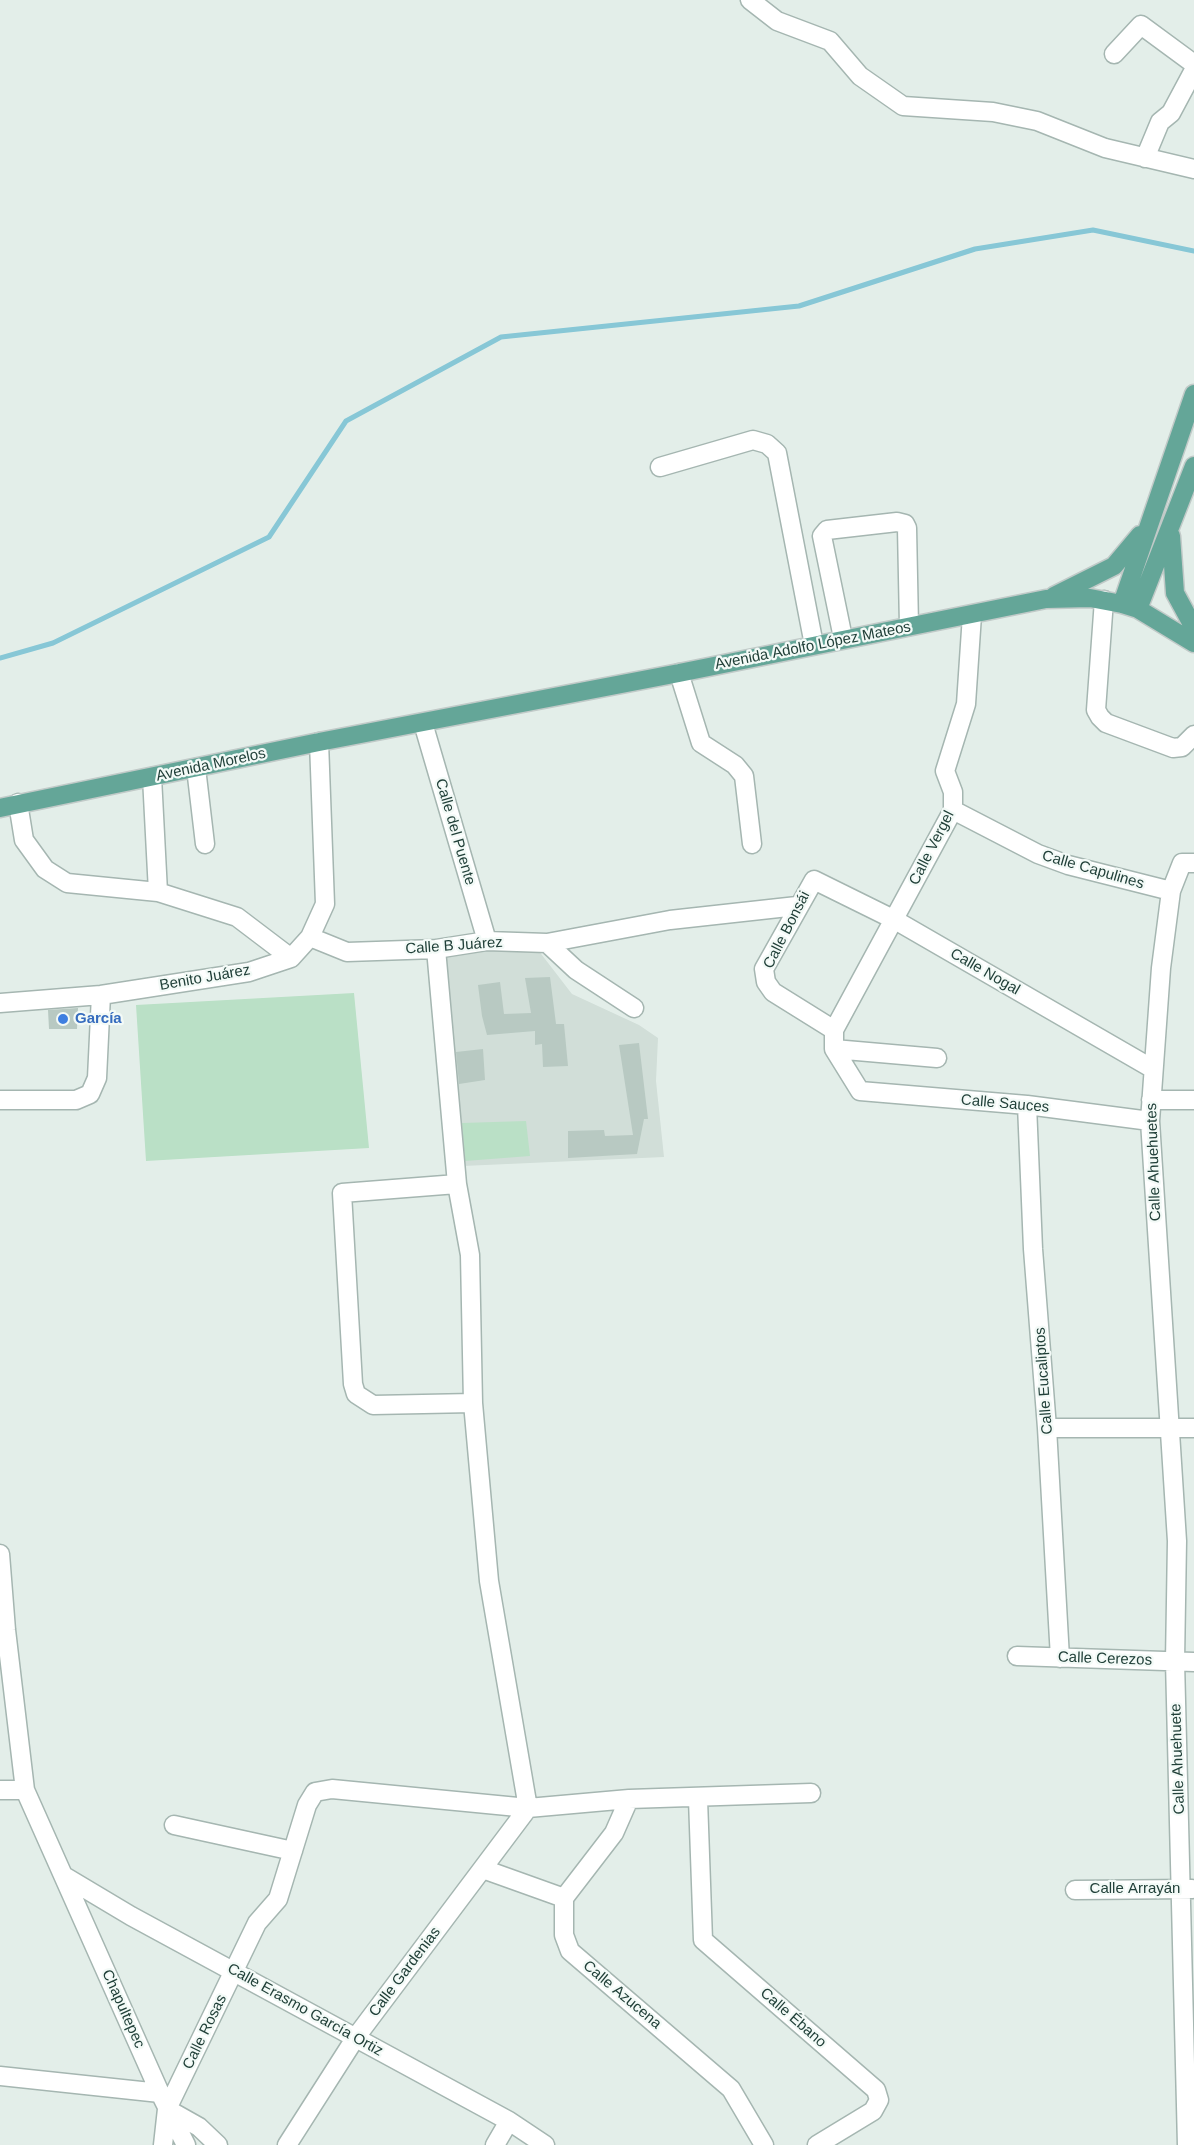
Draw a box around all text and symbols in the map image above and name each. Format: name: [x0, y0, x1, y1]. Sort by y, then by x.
street label: Avenida Adolfo López Mateos: [714, 618, 912, 674]
street label: Avenida Morelos: [155, 745, 267, 785]
street label: Calle del Puente: [431, 777, 479, 887]
street label: Calle Vergel: [906, 808, 958, 888]
street label: Calle Capulines: [1040, 847, 1146, 893]
street label: Calle Bonsái: [760, 888, 814, 972]
street label: Calle B Juárez: [405, 934, 503, 958]
street label: Calle Nogal: [947, 945, 1023, 999]
street label: Benito Juárez: [158, 961, 252, 995]
place label: García: [75, 1010, 122, 1028]
marker: García: [56, 1012, 70, 1026]
street label: Calle Sauces: [960, 1091, 1050, 1117]
street label: Calle Ahuehuetes: [1143, 1103, 1165, 1221]
street label: Calle Eucaliptos: [1031, 1327, 1057, 1435]
street label: Calle Cerezos: [1058, 1648, 1152, 1670]
street label: Calle Ahuehuete: [1167, 1703, 1189, 1815]
street label: Calle Arrayán: [1090, 1880, 1180, 1898]
street label: Calle Gardenias: [365, 1924, 445, 2020]
street label: Calle Azucena: [579, 1957, 665, 2033]
street label: Calle Erasmo García Ortiz: [224, 1960, 386, 2060]
street label: Chapultepec: [98, 1967, 148, 2051]
street label: Calle Ébano: [756, 1984, 830, 2052]
street label: Calle Rosas: [179, 1992, 231, 2072]

